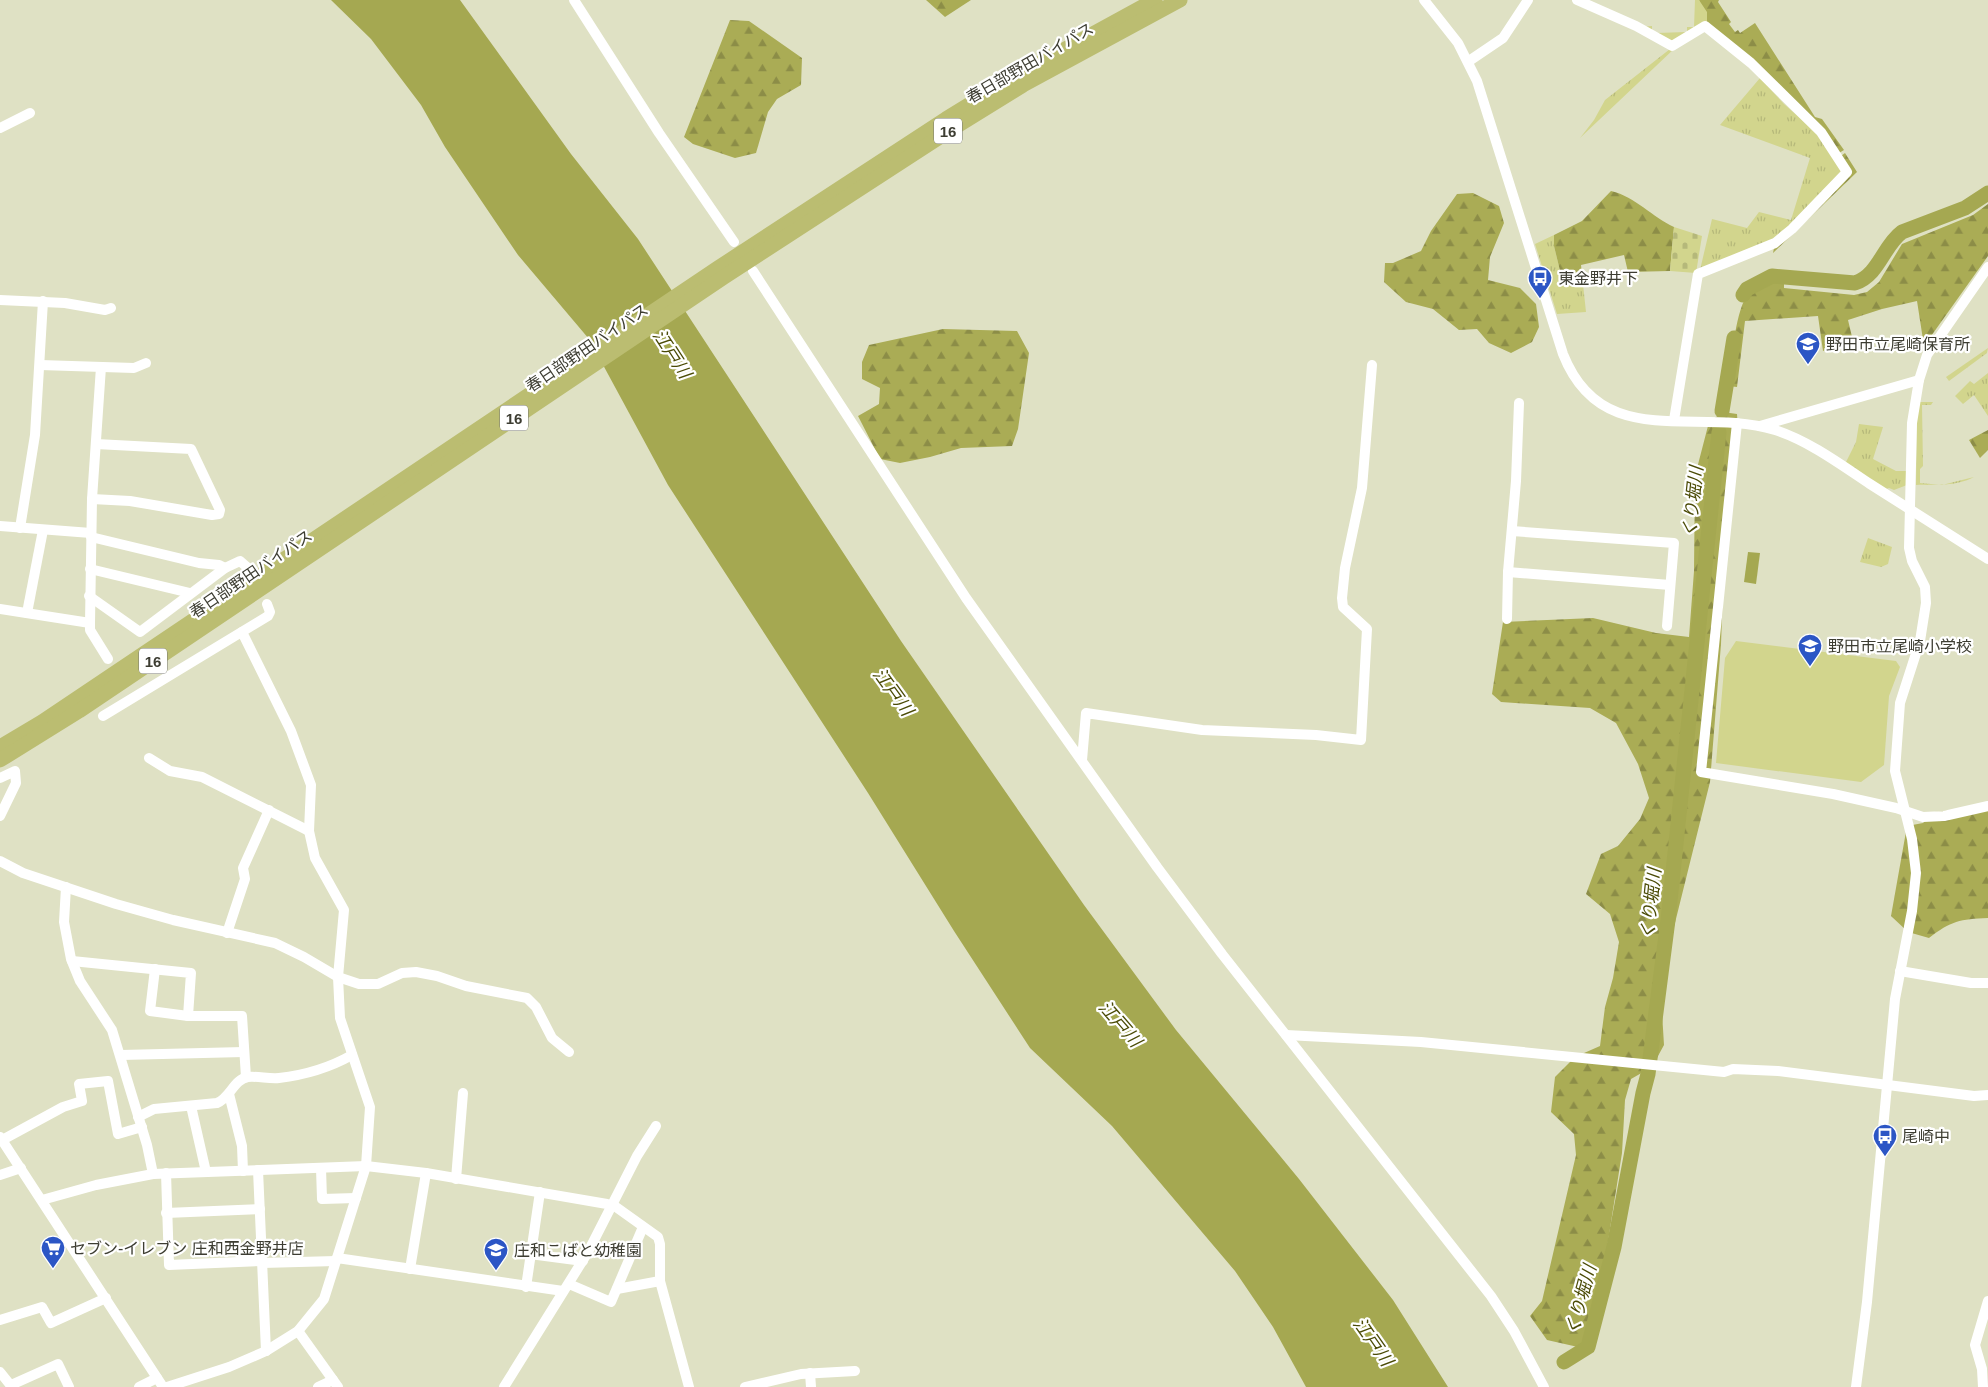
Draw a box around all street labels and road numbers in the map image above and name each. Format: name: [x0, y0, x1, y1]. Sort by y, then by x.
street label: 春日部野田バイパス: [964, 20, 1096, 106]
road number: 16: [934, 118, 962, 144]
street label: 春日部野田バイパス: [523, 301, 651, 395]
road number: 16: [500, 406, 528, 430]
street label: 春日部野田バイパス: [187, 527, 315, 621]
road number: 16: [139, 648, 167, 674]

